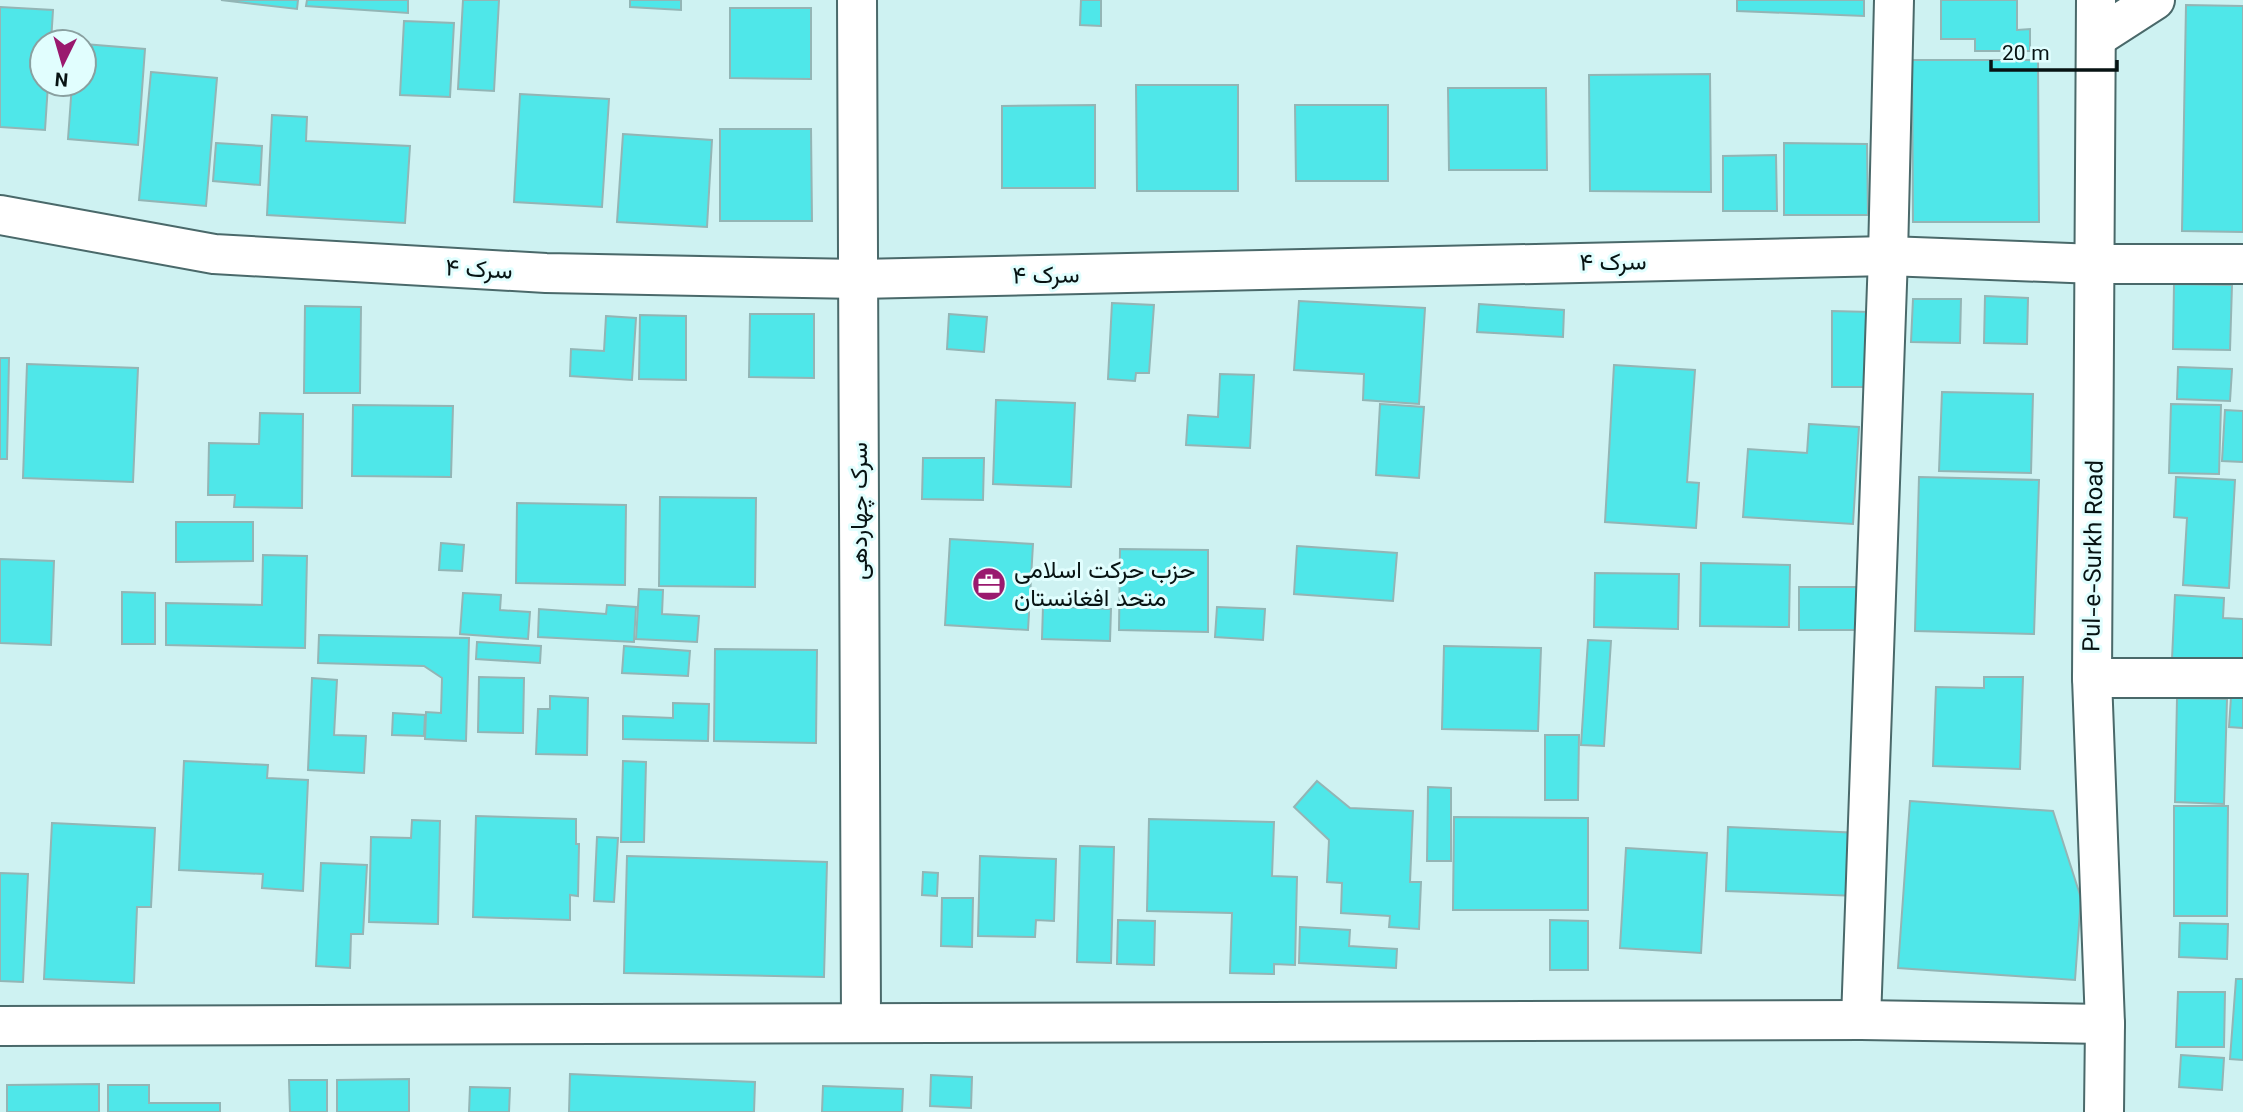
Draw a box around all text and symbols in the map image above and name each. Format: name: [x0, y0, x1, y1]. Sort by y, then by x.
north arrow: [28, 28, 98, 98]
scale bar: [1991, 28, 2117, 72]
text: 20 m: [2002, 38, 2050, 71]
text: N: [54, 62, 70, 92]
street label: سرک ۴: [1579, 244, 1647, 284]
street label: سرک ۴: [444, 250, 513, 292]
street label: سرک ۴: [1012, 257, 1080, 297]
street label: سرک چهاردهی: [842, 442, 880, 580]
street label: Pul-e-Surkh Road: [2074, 460, 2116, 652]
place label: حزب حرکت اسلامی متحد افغانستان: [1014, 553, 1195, 619]
office icon: حزب حرکت اسلامی متحد افغانستان: [970, 565, 1008, 603]

